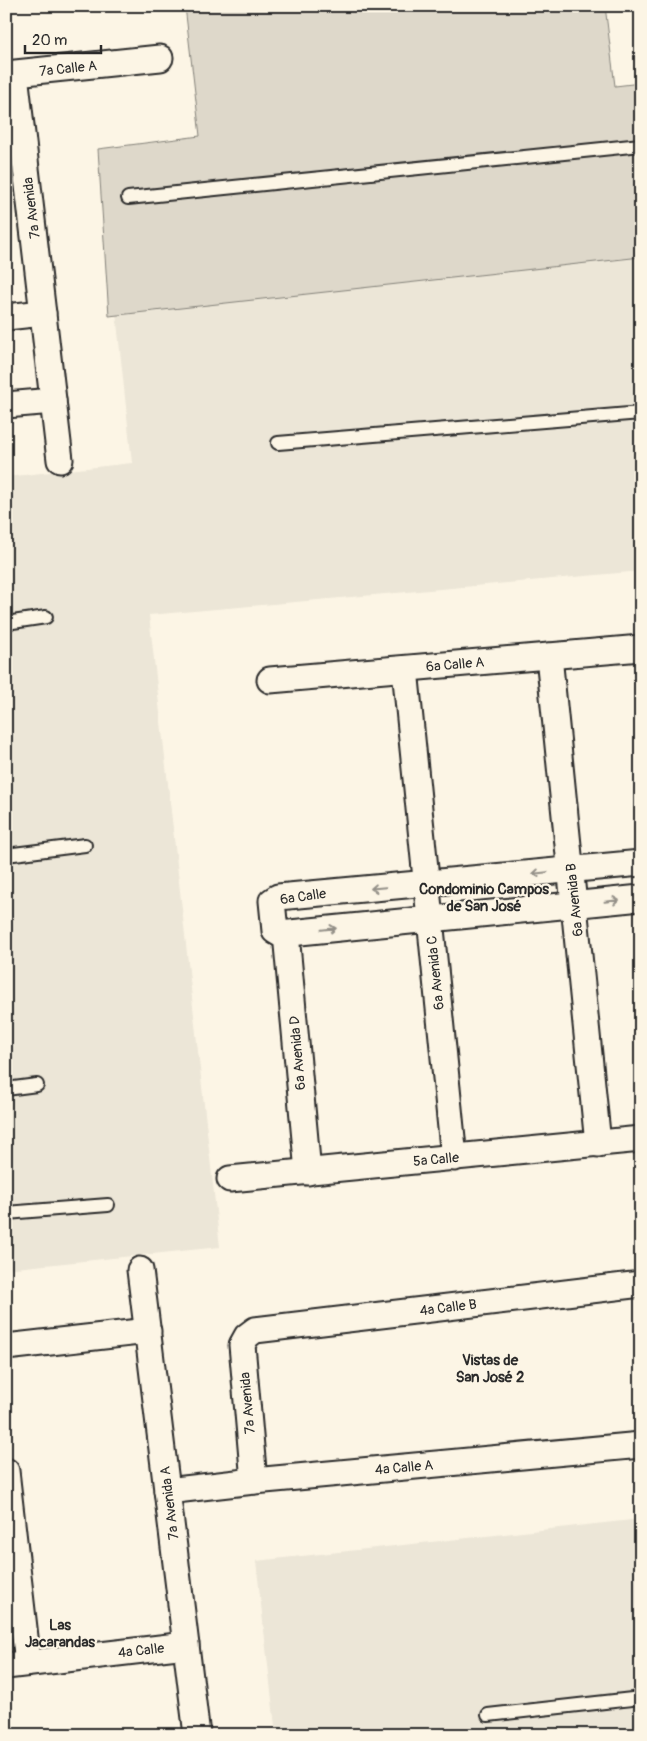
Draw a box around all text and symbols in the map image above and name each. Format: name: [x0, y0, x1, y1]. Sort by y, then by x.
scale bar: [25, 22, 101, 54]
text: 20 m: [32, 31, 67, 50]
street label: 7a Calle A: [38, 57, 98, 80]
street label: 7a Avenida: [19, 176, 44, 240]
street label: 6a Calle A: [425, 653, 485, 676]
street label: 6a Avenida B: [562, 862, 587, 937]
one-way arrow: [532, 868, 548, 877]
district label: Condominio Campos de San José: [419, 880, 549, 916]
one-way arrow: [371, 883, 387, 893]
street label: 6a Calle: [279, 885, 327, 908]
one-way arrow: [604, 896, 620, 906]
one-way arrow: [320, 925, 336, 934]
street label: 6a Avenida C: [423, 935, 448, 1011]
street label: 6a Avenida D: [286, 1015, 309, 1091]
street label: 5a Calle: [412, 1149, 460, 1170]
street label: 4a Calle B: [419, 1296, 478, 1319]
district label: Vistas de San José 2: [456, 1351, 524, 1387]
street label: 7a Avenida: [236, 1371, 259, 1435]
street label: 4a Calle A: [374, 1456, 434, 1479]
street label: 7a Avenida A: [157, 1465, 182, 1541]
district label: Las Jacarandas: [25, 1616, 95, 1652]
street label: 4a Calle: [117, 1640, 165, 1661]

